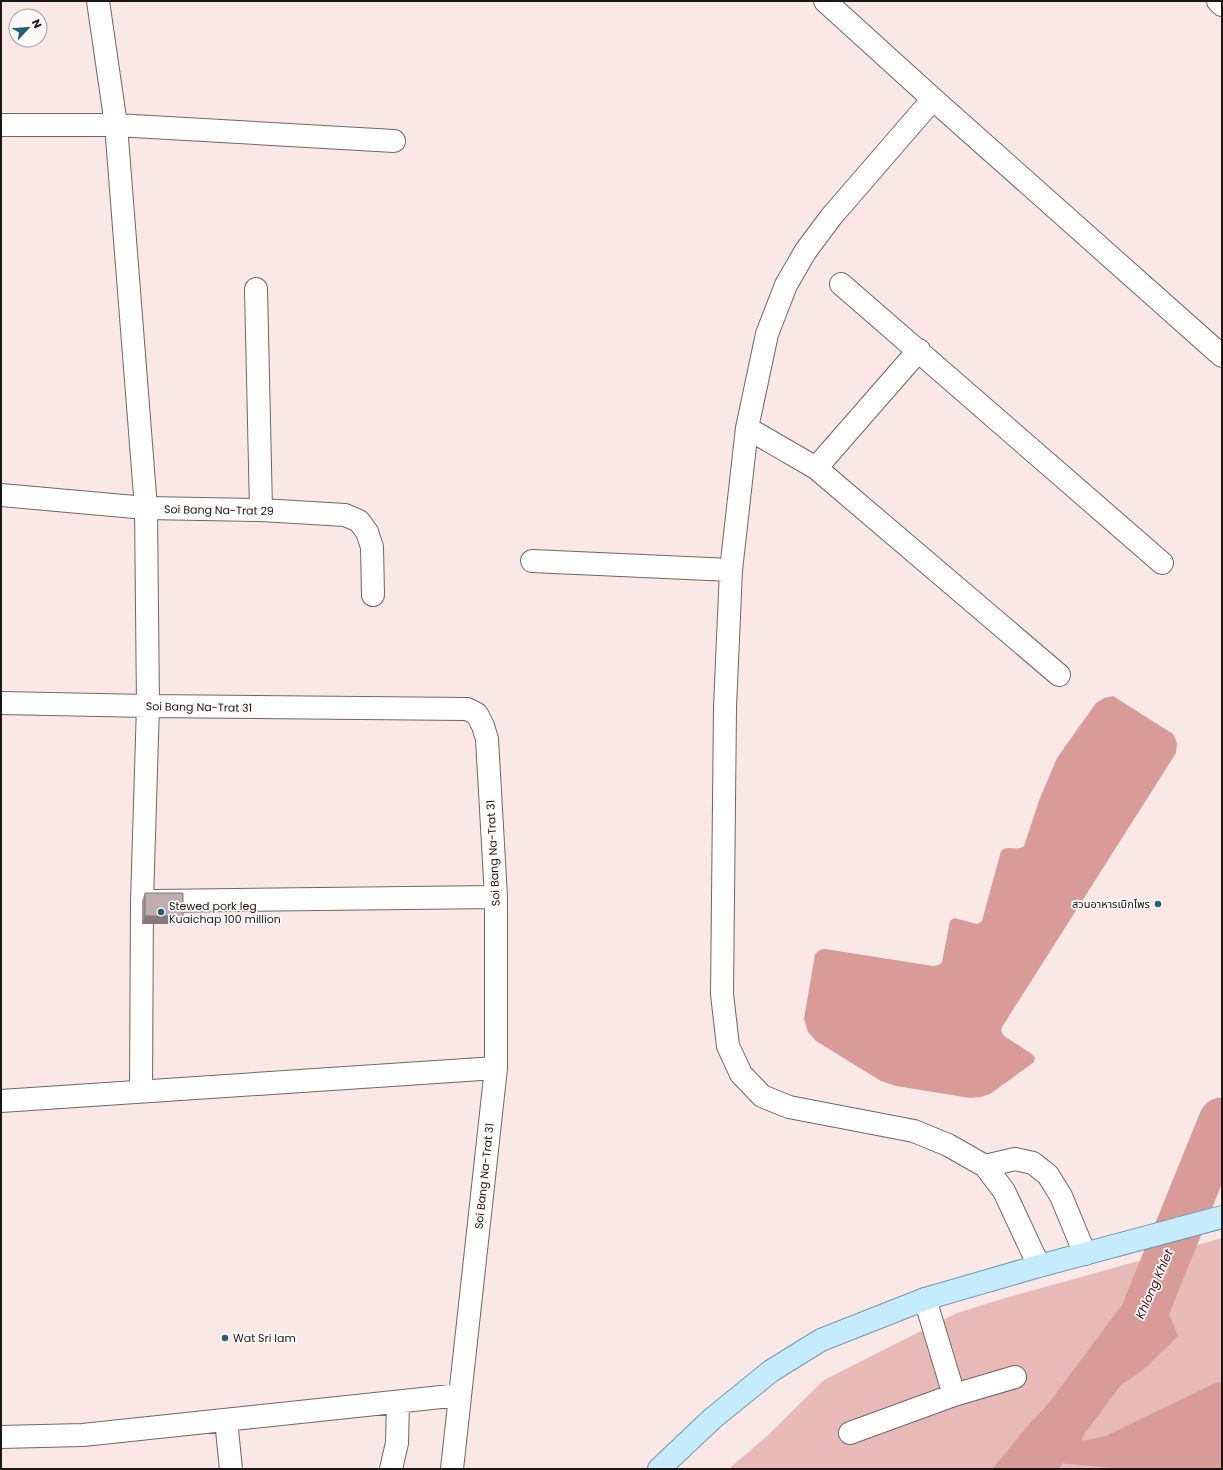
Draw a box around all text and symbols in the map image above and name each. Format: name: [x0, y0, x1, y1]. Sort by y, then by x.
north arrow: [8, 8, 48, 48]
text: N: [28, 16, 46, 31]
street label: Soi Bang Na-Trat 29: [164, 501, 274, 519]
street label: Soi Bang Na-Trat 31: [146, 698, 252, 716]
street label: Soi Bang Na-Trat 31: [482, 799, 504, 907]
place label: สวนอาหารเบิกไพร: [1072, 896, 1150, 912]
place label: Stewed pork leg Kuaichap 100 million: [169, 898, 281, 927]
marker: สวนอาหารเบิกไพร: [1153, 899, 1163, 909]
marker: Stewed pork leg Kuaichap 100 million: [156, 907, 166, 917]
street label: Soi Bang Na-Trat 31: [470, 1122, 498, 1230]
water label: Khlong Khlet: [1131, 1246, 1177, 1321]
place label: Wat Sri Iam: [233, 1330, 296, 1346]
marker: Wat Sri Iam: [220, 1333, 230, 1343]

